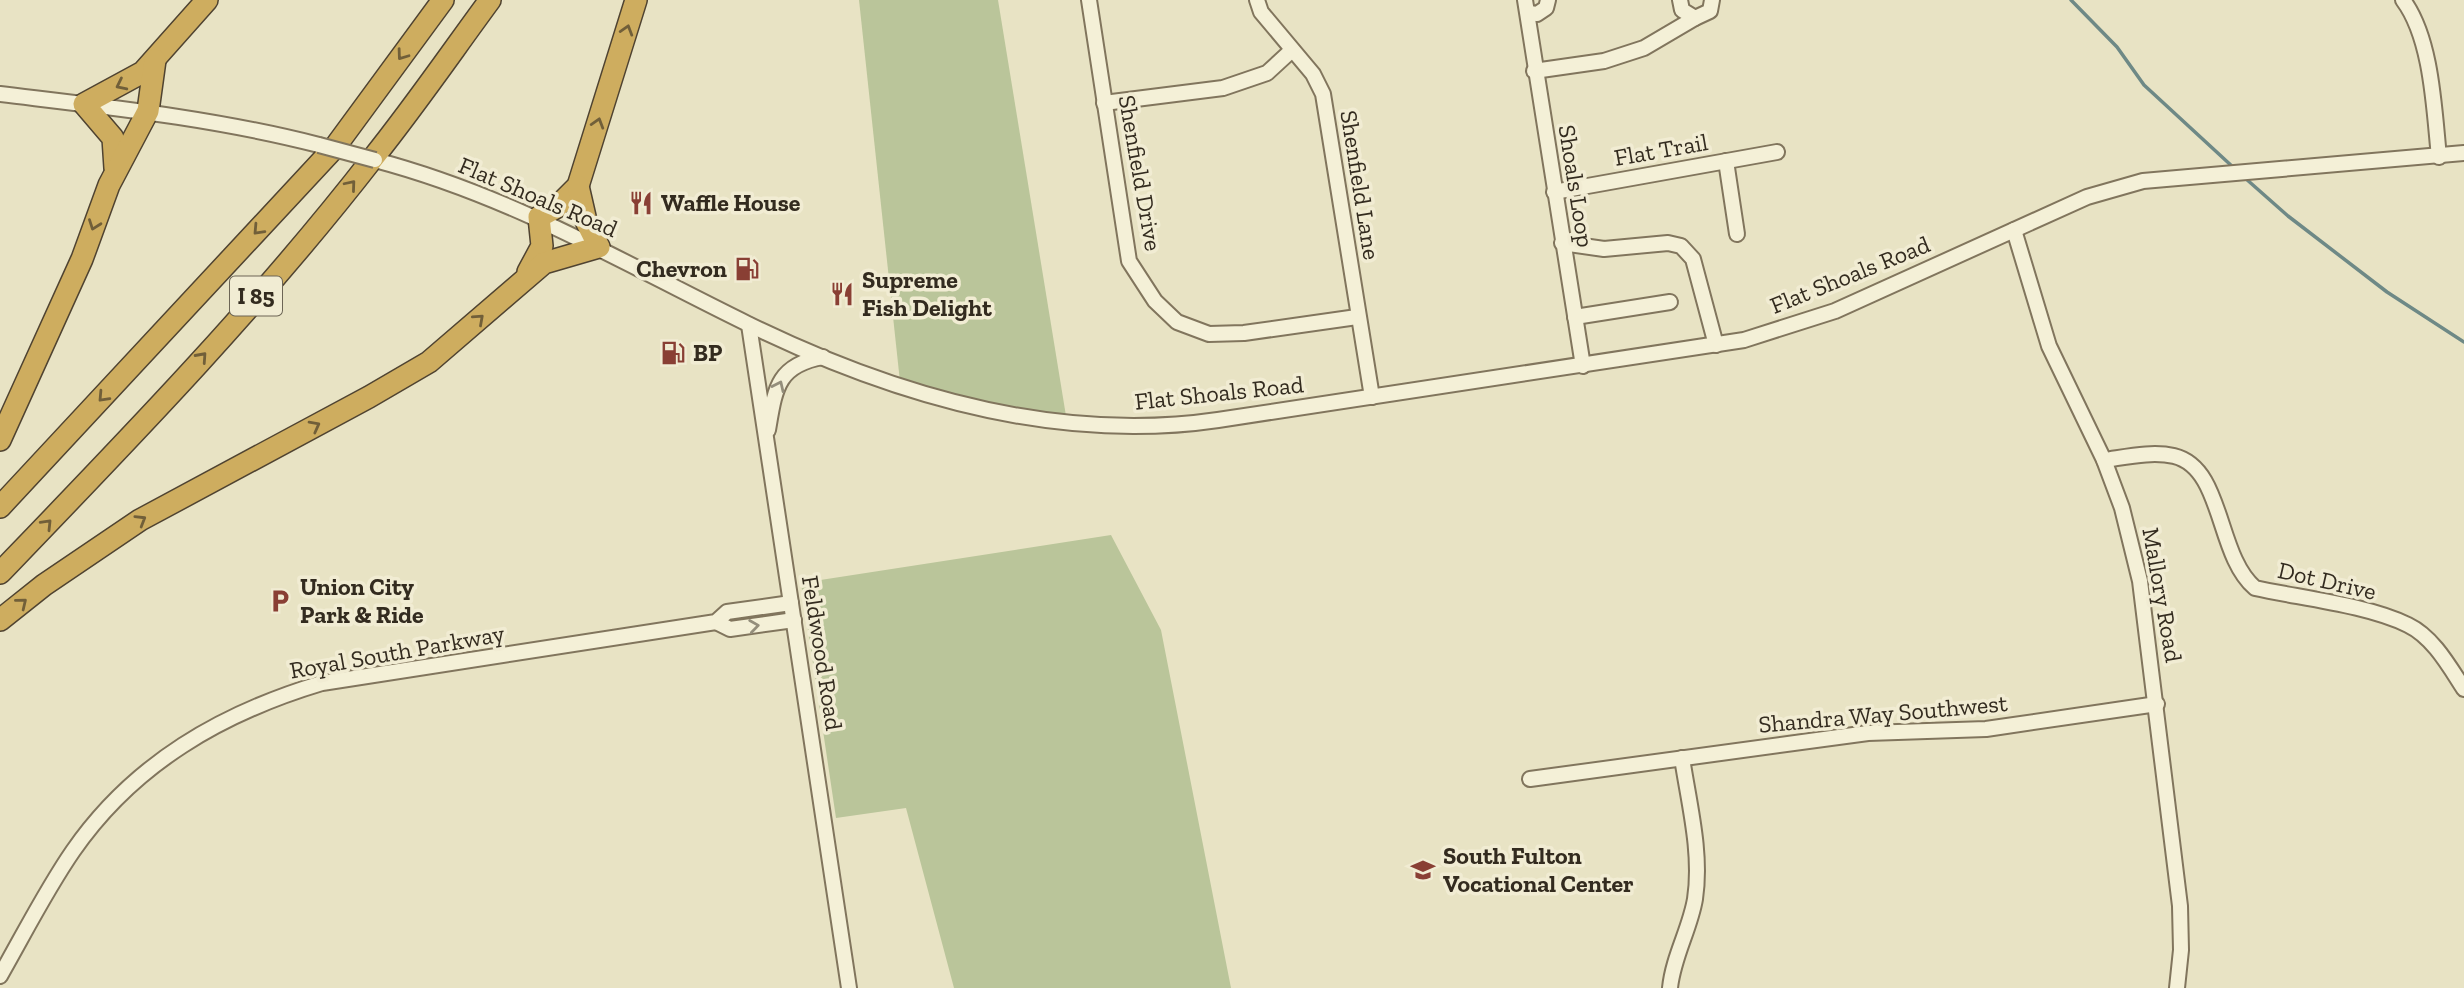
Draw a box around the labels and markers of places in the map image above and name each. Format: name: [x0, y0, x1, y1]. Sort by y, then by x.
place label: Waffle House: [661, 188, 801, 217]
restaurant icon: Waffle House: [627, 189, 655, 217]
place label: Chevron: [636, 254, 727, 283]
fuel station icon: Chevron: [733, 255, 761, 283]
place label: Supreme Fish Delight: [862, 265, 992, 322]
restaurant icon: Supreme Fish Delight: [828, 280, 856, 308]
place label: BP: [693, 338, 723, 367]
fuel station icon: BP: [659, 339, 687, 367]
place label: Union City Park & Ride: [300, 572, 424, 629]
parking icon: Union City Park & Ride: [266, 587, 294, 615]
place label: South Fulton Vocational Center: [1443, 841, 1634, 898]
school or university icon: South Fulton Vocational Center: [1409, 856, 1437, 884]

